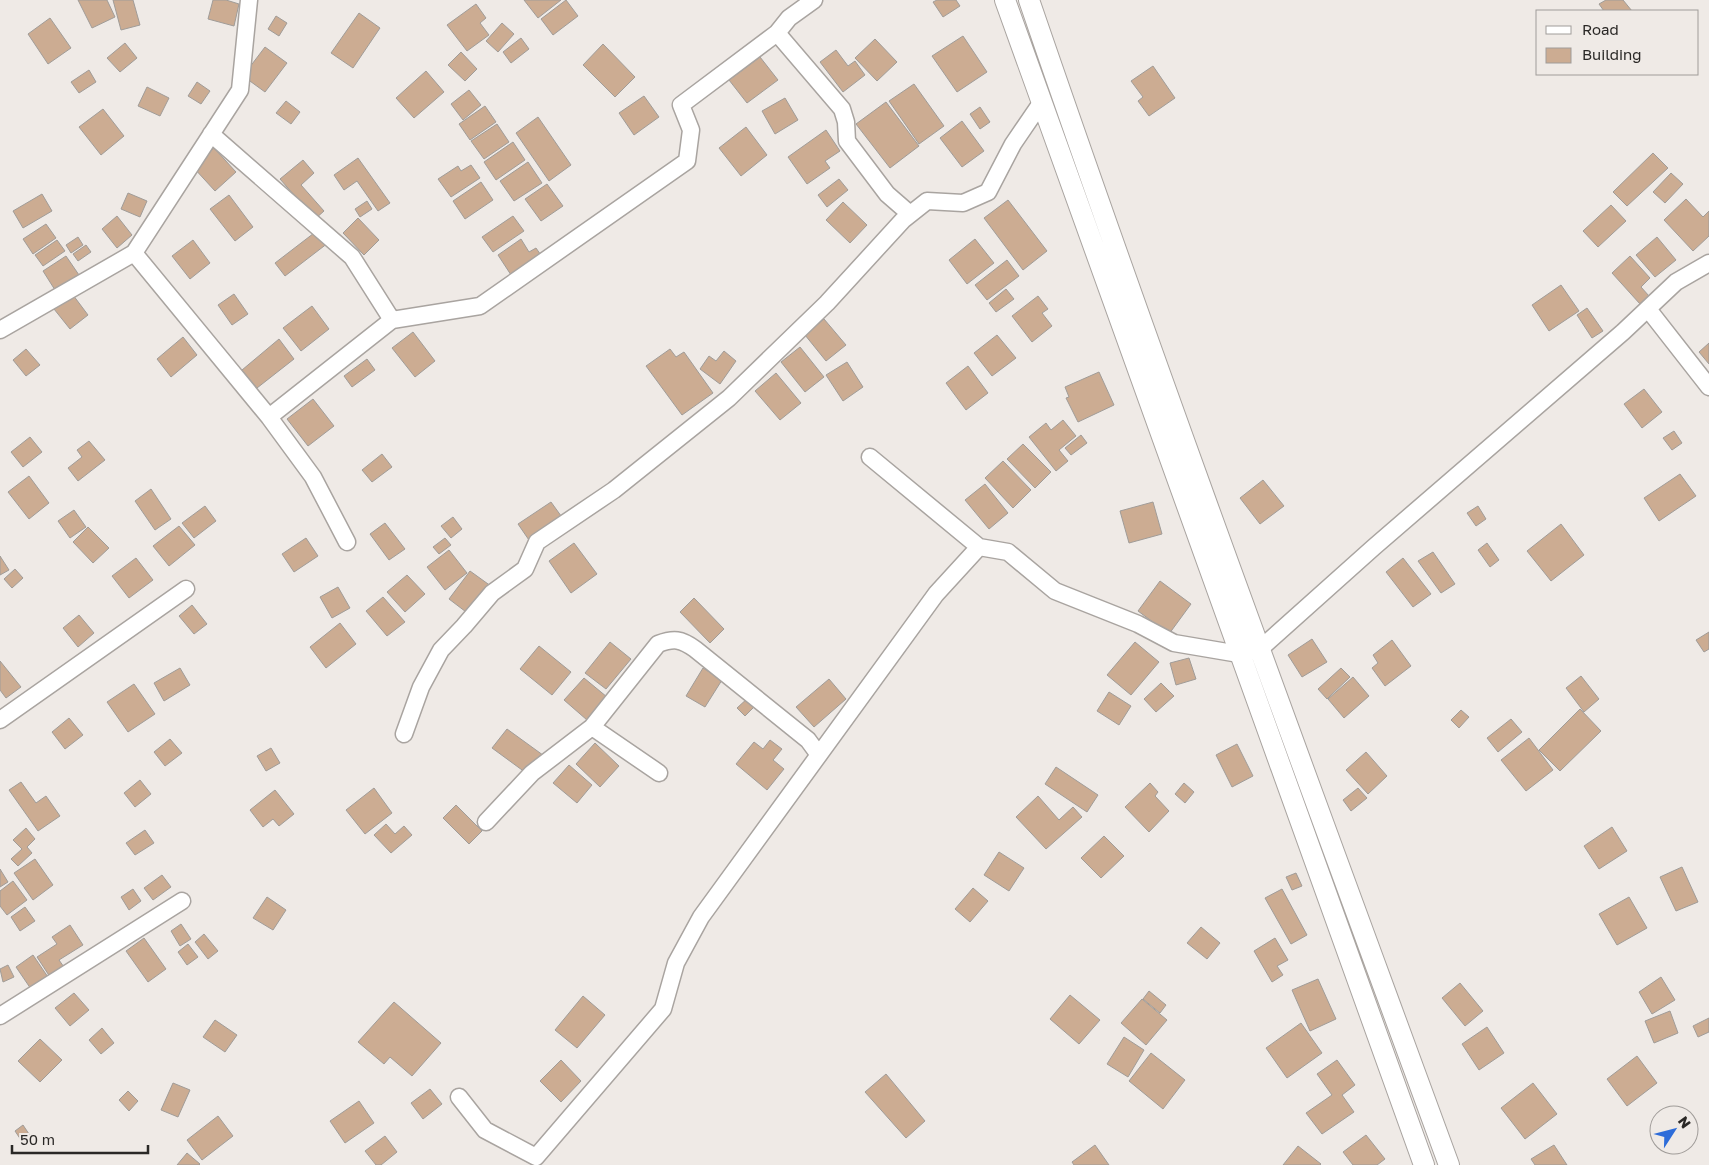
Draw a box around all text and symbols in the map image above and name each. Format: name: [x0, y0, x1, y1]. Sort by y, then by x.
legend: [1536, 10, 1699, 75]
text: Road: [1582, 20, 1619, 38]
text: Building: [1582, 45, 1642, 63]
north arrow: [1649, 1105, 1699, 1155]
text: N: [1675, 1113, 1695, 1131]
scale bar: [12, 1122, 149, 1154]
text: 50 m: [20, 1130, 55, 1148]

